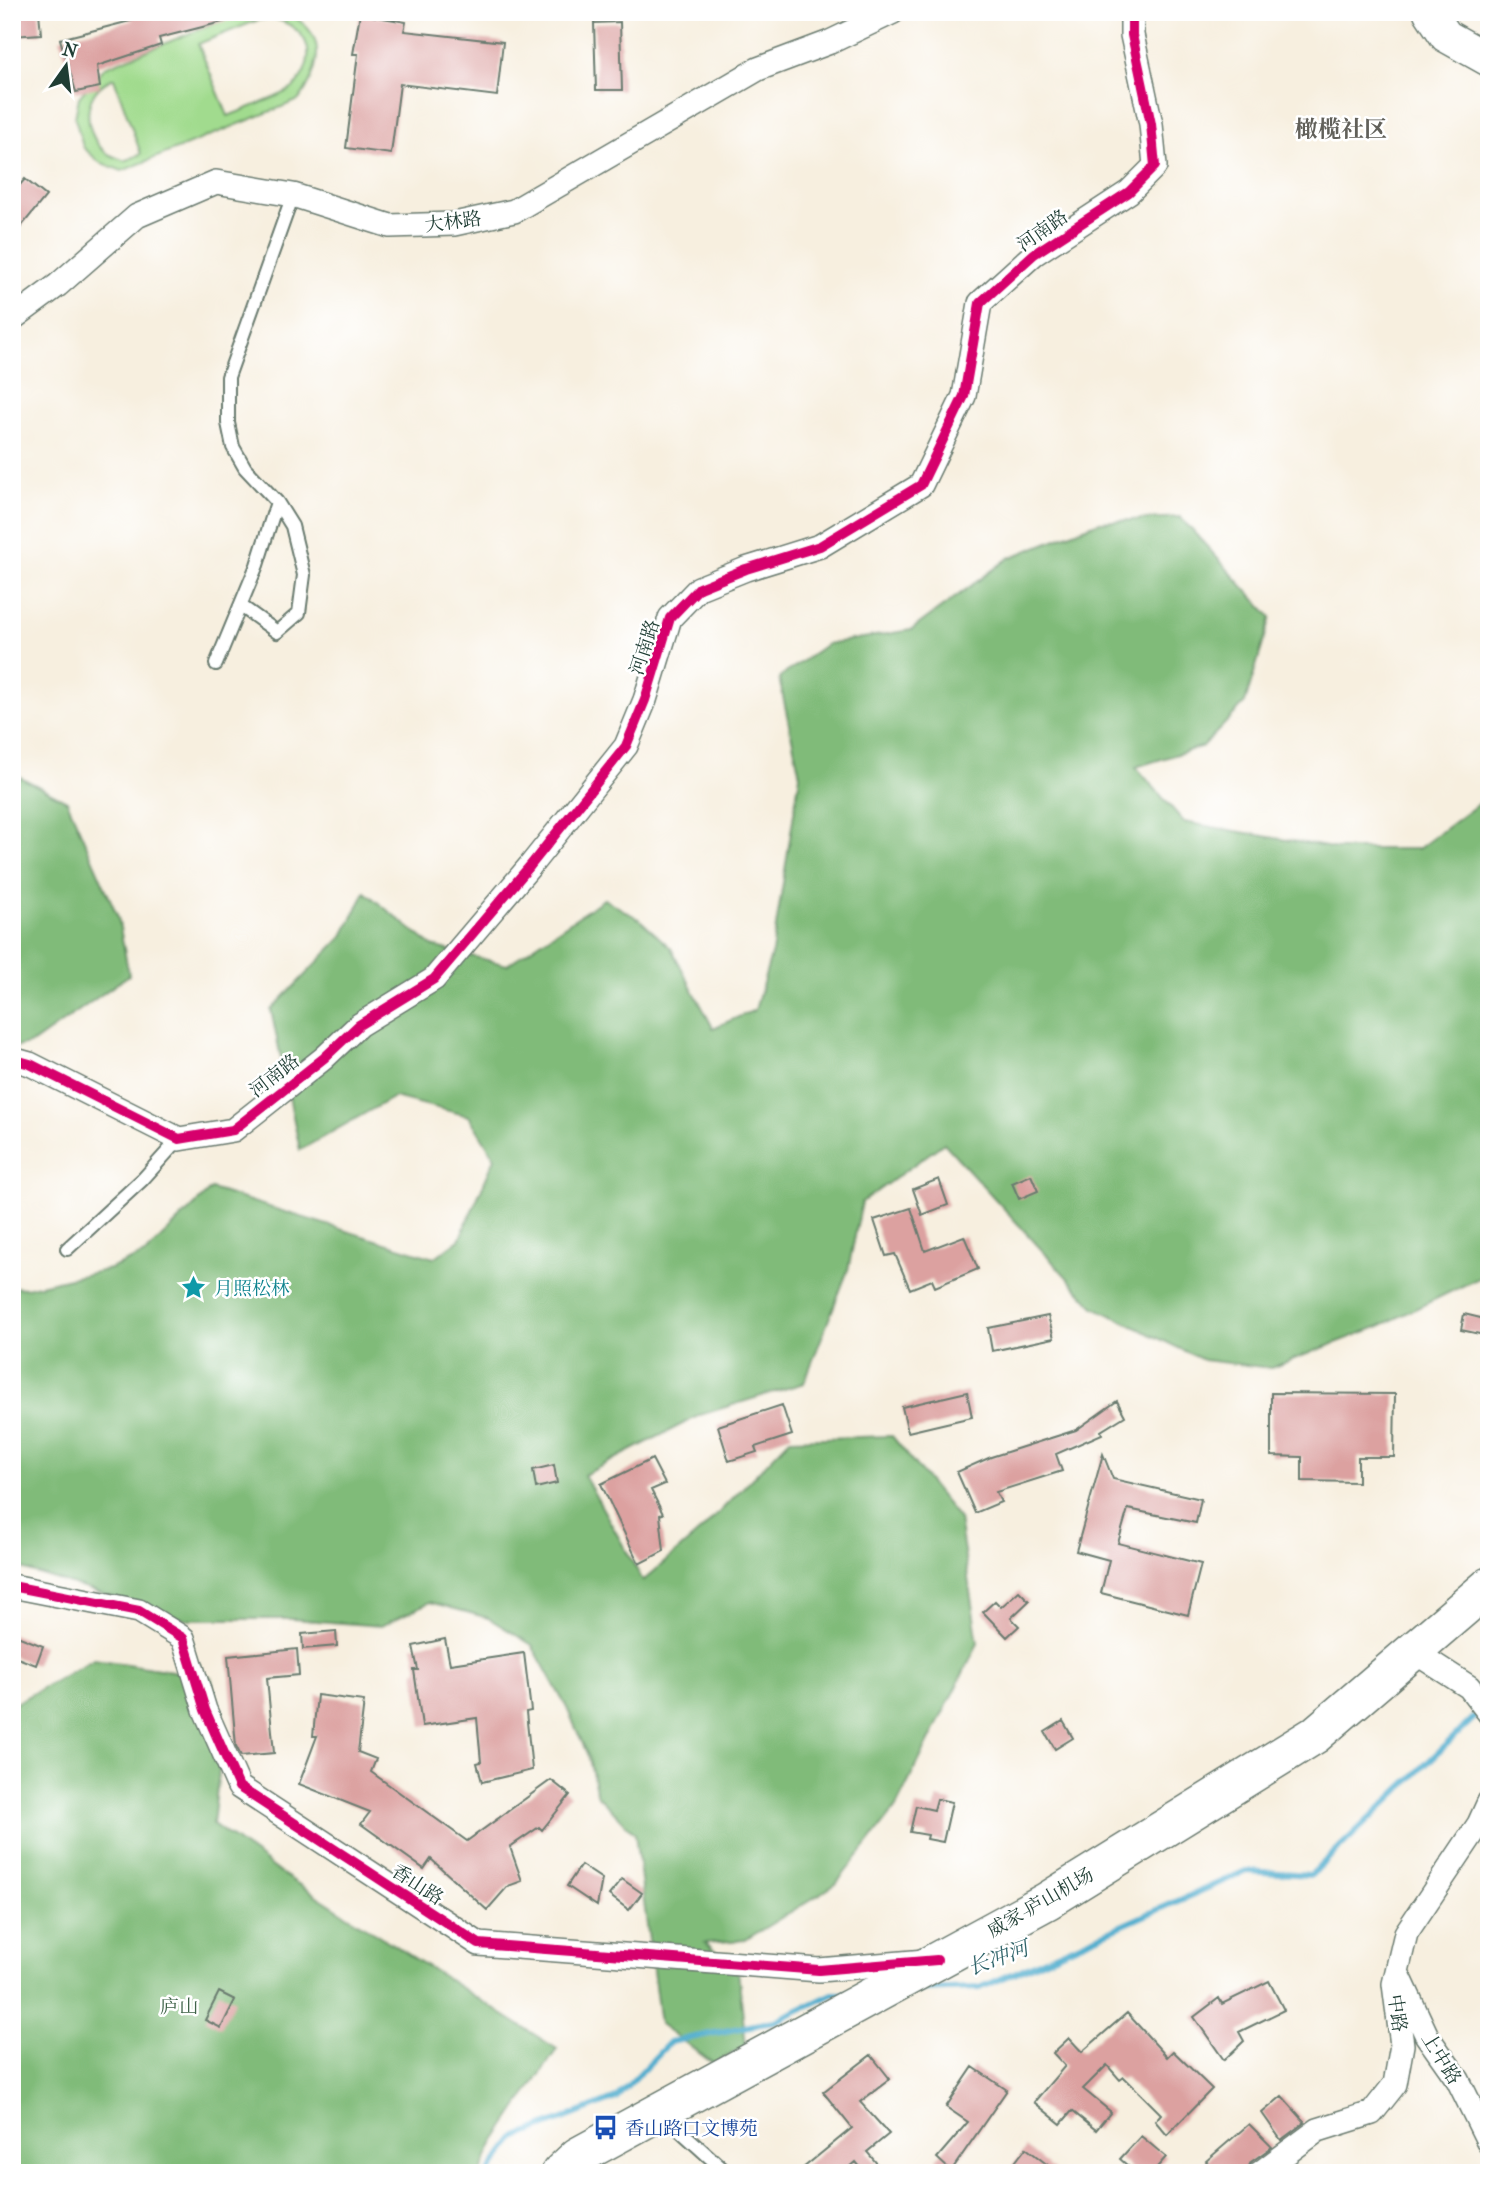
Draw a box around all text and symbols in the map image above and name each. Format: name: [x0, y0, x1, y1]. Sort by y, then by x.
north arrow: [32, 32, 102, 102]
text: N: [60, 38, 80, 63]
district label: 橄榄社区: [1295, 116, 1387, 143]
street label: 河南路: [1013, 205, 1072, 256]
street label: 大林路: [423, 208, 483, 236]
street label: 河南路: [626, 617, 664, 678]
street label: 河南路: [245, 1050, 304, 1102]
place icon: 月照松林: [180, 1274, 208, 1302]
place label: 月照松林: [214, 1278, 290, 1300]
street label: 香山路: [388, 1860, 447, 1910]
street label: 威家-庐山机场: [983, 1864, 1098, 1942]
water label: 长冲河: [964, 1935, 1035, 1980]
street label: 中路: [1383, 1993, 1411, 2033]
park label: 庐山: [160, 1996, 198, 2018]
street label: 上中路: [1417, 2029, 1466, 2089]
bus stop icon: 香山路口文博苑: [591, 2114, 619, 2142]
place label: 香山路口文博苑: [625, 2118, 758, 2140]

